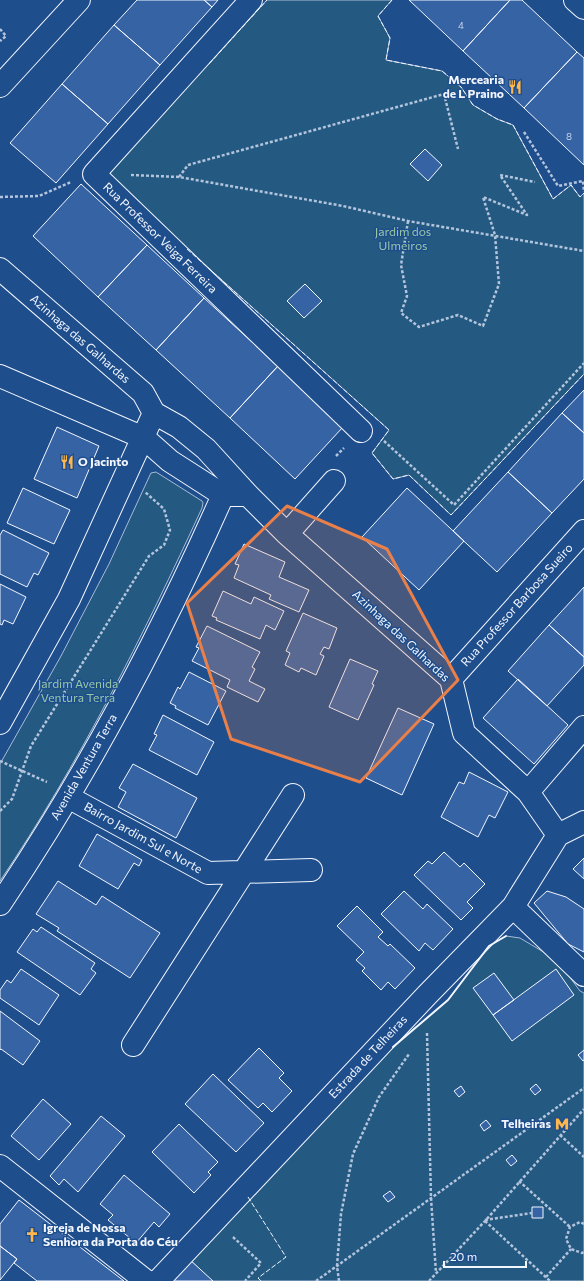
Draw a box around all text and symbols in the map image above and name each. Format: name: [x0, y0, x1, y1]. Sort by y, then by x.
house number: 4: [458, 19, 464, 31]
place label: Mercearia de L Praino: [443, 72, 504, 100]
restaurant icon: Mercearia de L Praino: [507, 79, 523, 95]
house number: 8: [566, 130, 572, 142]
street label: Rua Professor Veiga Ferreira: [101, 179, 221, 295]
park label: Jardim dos Ulmeiros: [375, 224, 431, 252]
street label: Azinhaga das Galhardas: [28, 291, 133, 385]
restaurant icon: O Jacinto: [59, 454, 75, 470]
place label: O Jacinto: [78, 454, 129, 469]
street label: Rua Professor Barbosa Sueiro: [457, 540, 575, 669]
street label: Azinhaga das Galhardas: [350, 587, 453, 684]
park label: Jardim Avenida Ventura Terra: [38, 676, 118, 704]
street label: Avenida Ventura Terra: [47, 711, 119, 822]
street label: Bairro Jardim Sul e Norte: [81, 799, 205, 876]
street label: Estrada de Telheiras: [325, 1012, 409, 1101]
place label: Telheiras: [501, 1116, 551, 1130]
metro station icon: Telheiras: [554, 1116, 570, 1132]
place label: Igreja de Nossa Senhora da Porta do Céu: [43, 1220, 178, 1248]
church icon: Igreja de Nossa Senhora da Porta do Céu: [24, 1227, 40, 1243]
scale bar: [444, 1243, 526, 1269]
text: 20 m: [450, 1249, 477, 1263]

